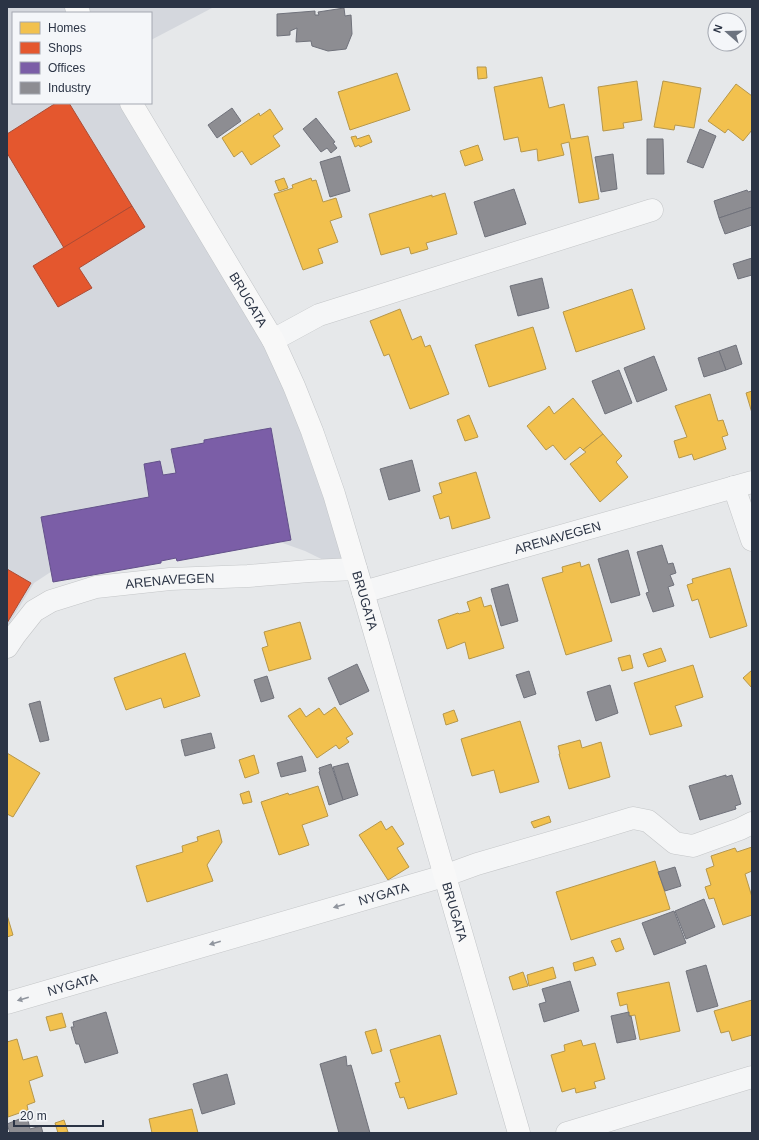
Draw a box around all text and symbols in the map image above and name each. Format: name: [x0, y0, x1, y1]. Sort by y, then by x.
legend: [12, 12, 152, 104]
north arrow: [707, 12, 747, 52]
text: Homes: [48, 21, 86, 35]
text: N: [711, 23, 725, 34]
text: Shops: [48, 41, 82, 55]
text: Offices: [48, 61, 85, 75]
text: Industry: [48, 81, 91, 95]
street label: BRUGATA: [226, 270, 271, 330]
street label: ARENAVEGEN: [512, 518, 603, 557]
street label: BRUGATA: [349, 569, 381, 632]
street label: ARENAVEGEN: [125, 570, 215, 592]
street label: NYGATA: [357, 880, 411, 908]
street label: BRUGATA: [439, 881, 470, 944]
one-way arrow: [333, 903, 345, 909]
one-way arrow: [208, 940, 220, 946]
street label: NYGATA: [46, 970, 100, 999]
one-way arrow: [16, 996, 28, 1002]
scale bar: [14, 1102, 103, 1128]
text: 20 m: [20, 1109, 47, 1123]

